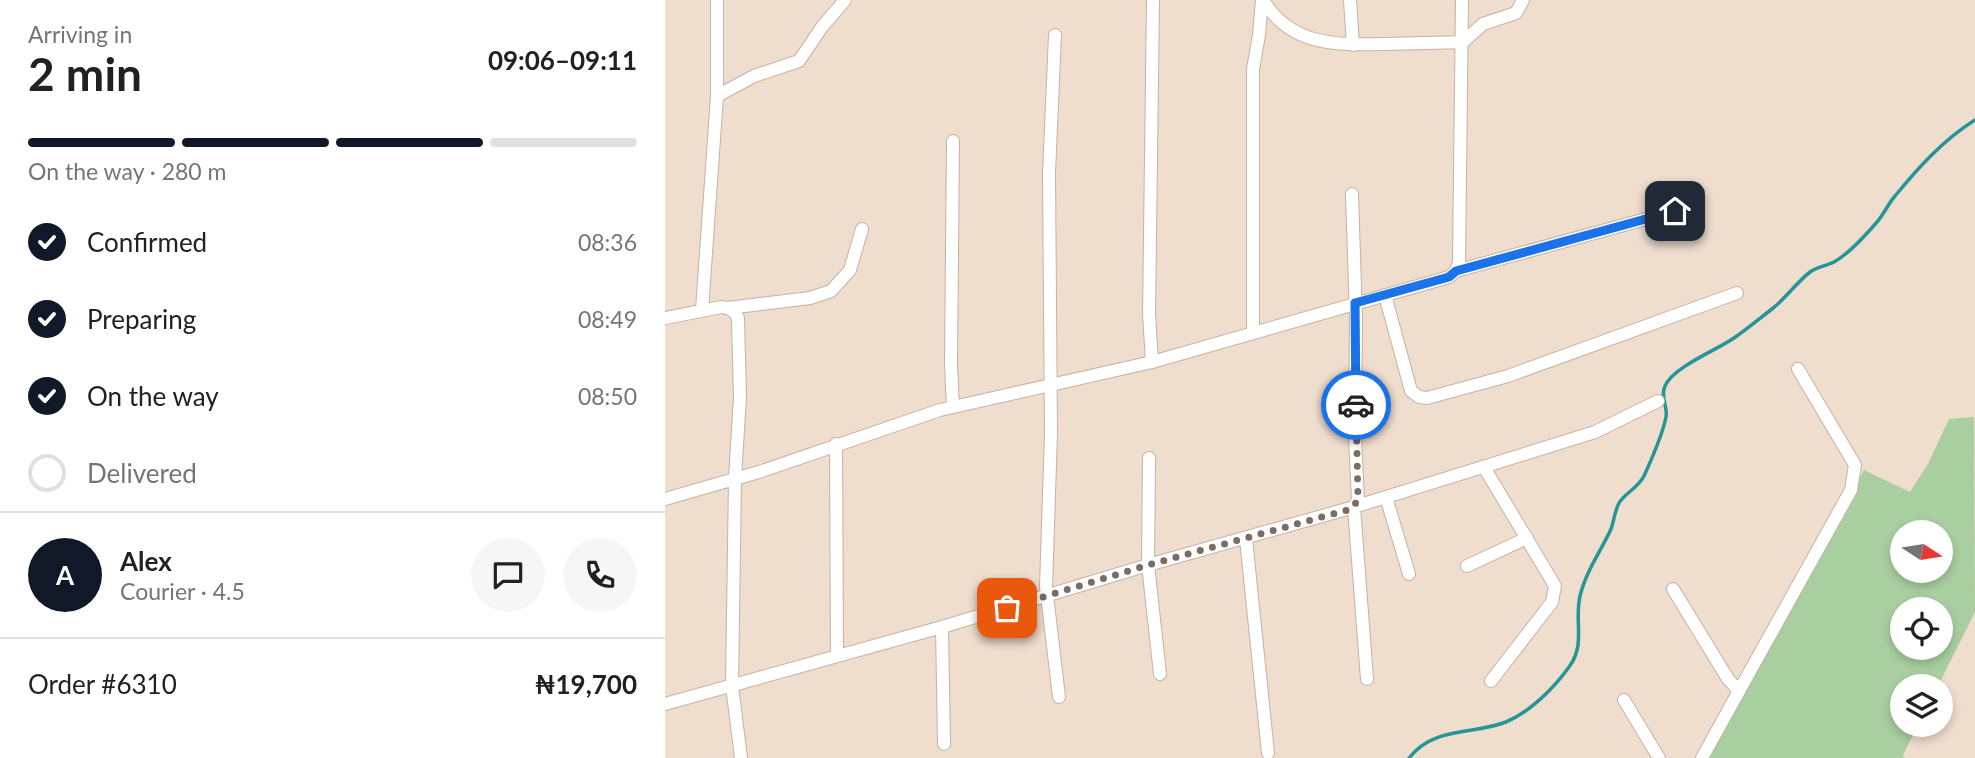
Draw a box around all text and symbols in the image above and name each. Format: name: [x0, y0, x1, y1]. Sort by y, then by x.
text: Arriving in: [28, 20, 132, 48]
text: 09:06–09:11: [488, 44, 637, 76]
text: 2 min: [28, 46, 142, 101]
text: On the way · 280 m: [28, 157, 227, 185]
pin: [1645, 181, 1705, 241]
icon: home: [1656, 192, 1694, 230]
icon: check: [28, 223, 66, 261]
text: Confirmed: [87, 226, 207, 258]
text: 08:36: [578, 228, 637, 256]
icon: check: [28, 300, 66, 338]
text: Preparing: [87, 303, 196, 335]
text: 08:49: [578, 305, 637, 333]
courier: [1321, 370, 1391, 440]
icon: check: [28, 377, 66, 415]
text: On the way: [87, 380, 219, 412]
text: 08:50: [578, 382, 637, 410]
icon: car: [1337, 386, 1375, 424]
text: Delivered: [87, 457, 197, 489]
north arrow: [1890, 520, 1953, 583]
map controls: [1890, 520, 1953, 737]
button: chat: [471, 538, 545, 612]
button: phone: [563, 538, 637, 612]
text: Alex: [120, 545, 172, 577]
text: A: [56, 559, 74, 591]
text: Courier · 4.5: [120, 577, 245, 605]
pin: [977, 578, 1037, 638]
icon: bag: [988, 589, 1026, 627]
button: locate: [1890, 597, 1953, 660]
text: Order #6310: [28, 668, 177, 700]
text: ₦19,700: [535, 668, 637, 700]
button: layers: [1890, 674, 1953, 737]

